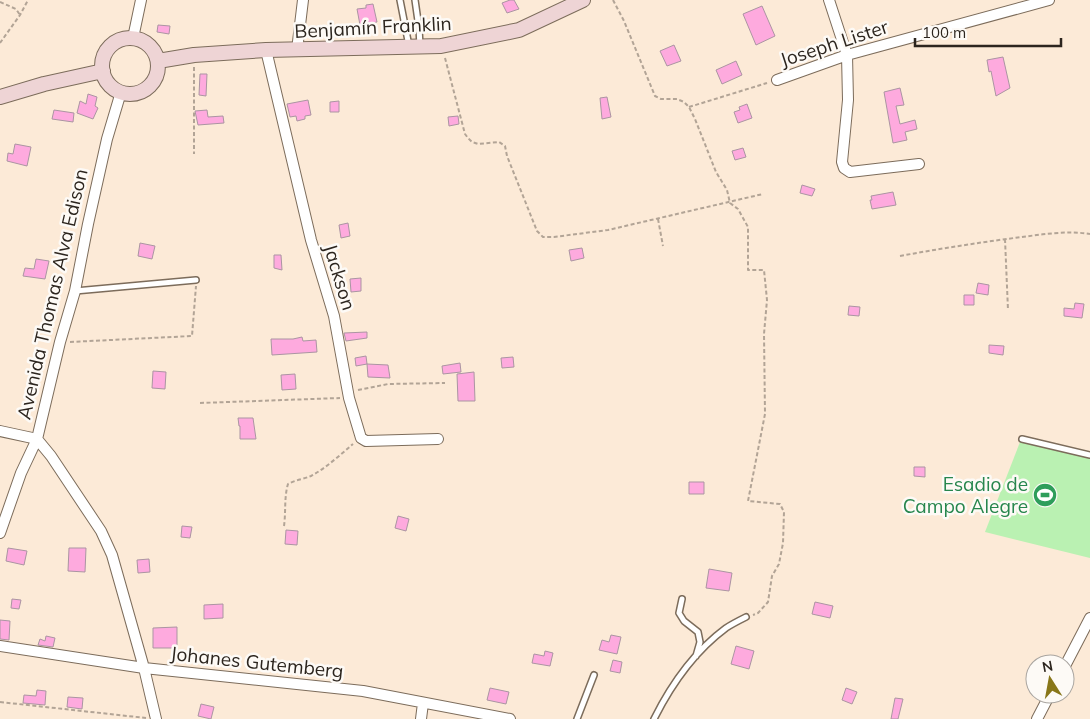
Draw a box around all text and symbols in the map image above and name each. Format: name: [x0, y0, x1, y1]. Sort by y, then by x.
street label: Benjamín Franklin: [294, 11, 452, 43]
street label: Joseph Lister: [777, 14, 891, 72]
scale bar: [915, 15, 1061, 47]
text: 100 m: [922, 23, 966, 42]
street label: Avenida Thomas Alva Edison: [11, 166, 93, 422]
street label: Jackson: [319, 241, 361, 313]
place label: Esadio de Campo Alegre: [903, 472, 1028, 518]
sports icon: Esadio de Campo Alegre: [1032, 482, 1058, 508]
street label: Johanes Gutemberg: [169, 641, 345, 683]
north arrow: [1025, 654, 1075, 704]
text: N: [1041, 656, 1054, 676]

